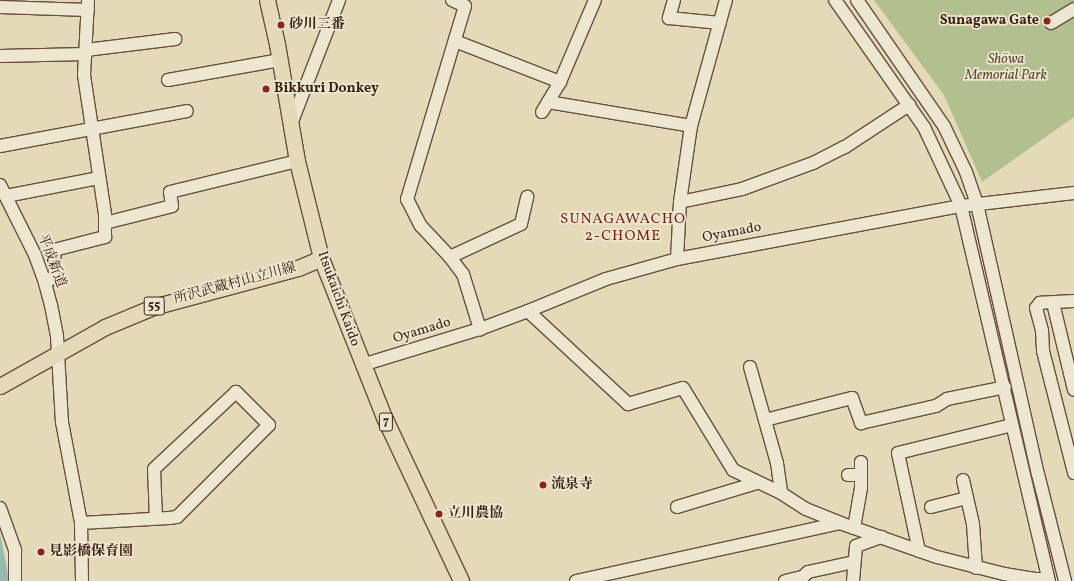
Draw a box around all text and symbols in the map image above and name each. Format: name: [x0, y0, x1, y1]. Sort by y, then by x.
place label: Sunagawa Gate: [940, 13, 1039, 29]
marker: Sunagawa Gate: [1042, 16, 1052, 26]
place label: 砂川三番: [289, 17, 345, 33]
marker: 砂川三番: [276, 20, 286, 30]
park label: Shōwa Memorial Park: [965, 52, 1047, 84]
place label: Bikkuri Donkey: [274, 81, 379, 97]
marker: Bikkuri Donkey: [261, 84, 271, 94]
district label: SUNAGAWACHO 2-CHOME: [560, 210, 686, 245]
street label: Oyamado: [701, 219, 763, 247]
street label: 平成新道: [33, 232, 69, 290]
street label: Itsukaichi Kaido: [313, 249, 363, 349]
street label: 所沢武蔵村山立川線: [172, 260, 298, 308]
road number: 55: [143, 295, 165, 317]
street label: Oyamado: [391, 314, 453, 348]
road number: 7: [378, 411, 394, 433]
place label: 流泉寺: [551, 477, 593, 493]
marker: 流泉寺: [538, 480, 548, 490]
place label: 立川農協: [447, 506, 503, 522]
marker: 立川農協: [434, 509, 444, 519]
place label: 見影橋保育園: [49, 544, 133, 560]
marker: 見影橋保育園: [36, 547, 46, 557]

